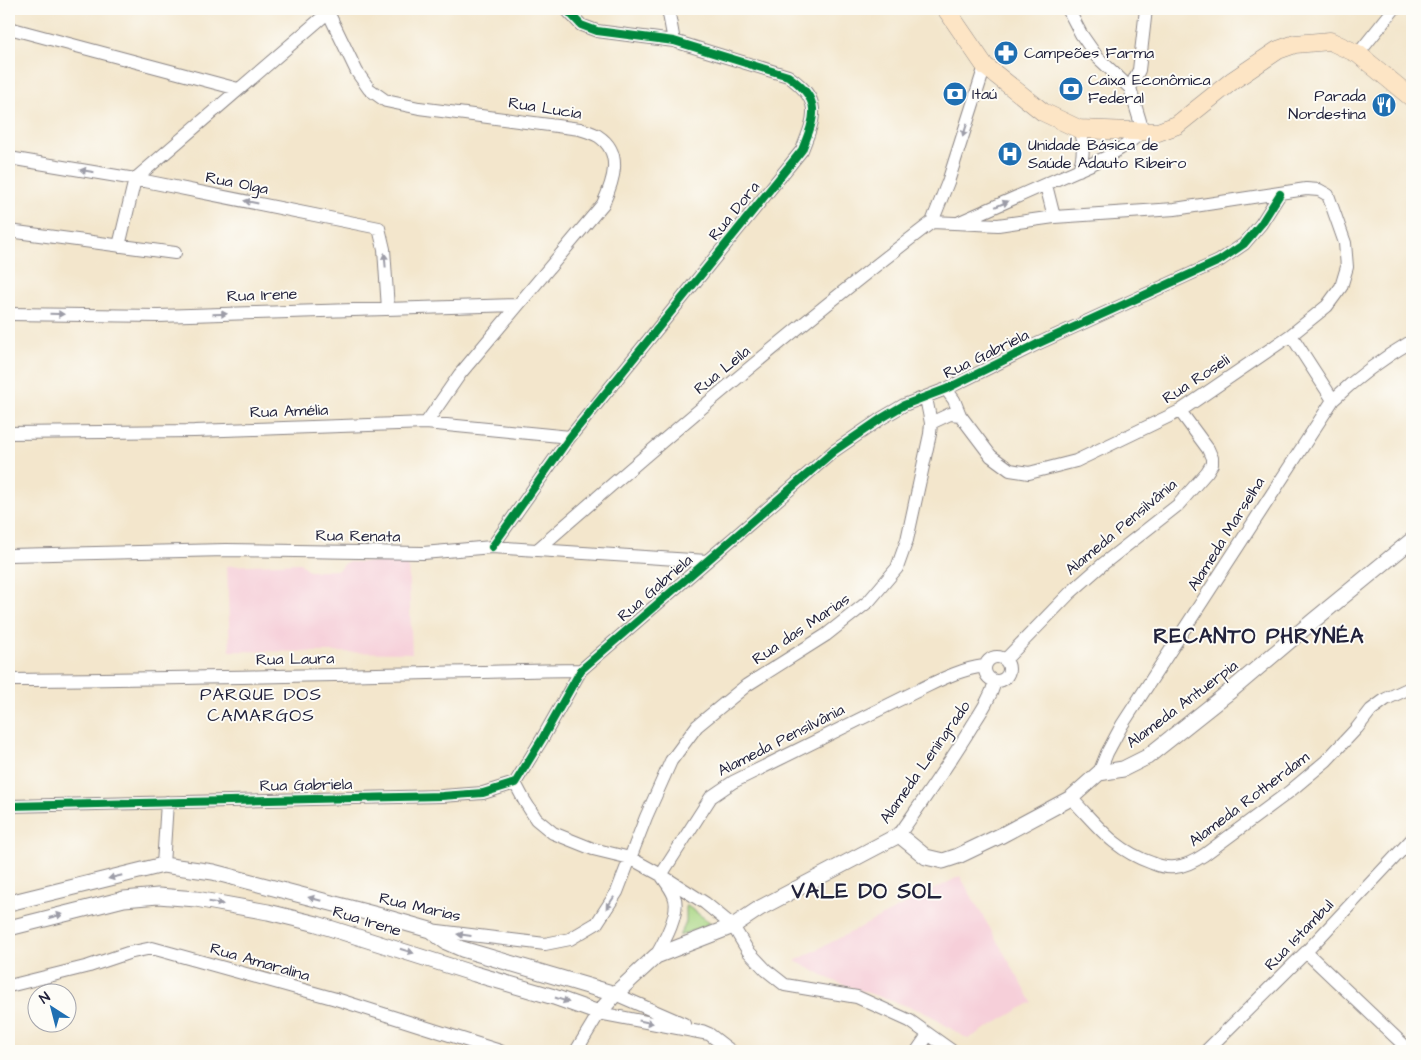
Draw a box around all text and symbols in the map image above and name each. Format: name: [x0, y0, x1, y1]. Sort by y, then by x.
pharmacy icon: Campeões Farma: [993, 40, 1019, 66]
place label: Campeões Farma: [1024, 42, 1154, 64]
place label: Caixa Econômica Federal: [1088, 69, 1211, 109]
bank icon: Caixa Econômica Federal: [1058, 76, 1084, 102]
bank icon: Itaú: [942, 81, 968, 107]
place label: Itaú: [972, 83, 997, 105]
place label: Parada Nordestina: [1288, 85, 1366, 125]
street label: Rua Lucia: [507, 91, 583, 125]
restaurant icon: Parada Nordestina: [1371, 92, 1397, 118]
one-way arrow: [961, 122, 968, 137]
place label: Unidade Básica de Saúde Adauto Ribeiro: [1028, 134, 1186, 174]
hospital icon: Unidade Básica de Saúde Adauto Ribeiro: [997, 141, 1023, 167]
street label: Rua Olga: [203, 166, 270, 201]
one-way arrow: [79, 167, 95, 175]
street label: Rua Dora: [703, 177, 765, 245]
one-way arrow: [244, 198, 259, 206]
one-way arrow: [995, 199, 1009, 207]
one-way arrow: [381, 252, 389, 268]
street label: Rua Irene: [226, 283, 298, 307]
one-way arrow: [50, 310, 66, 318]
one-way arrow: [212, 310, 228, 318]
street label: Rua Gabriela: [939, 324, 1033, 384]
street label: Rua Leila: [689, 340, 755, 400]
street label: Rua Roseli: [1158, 349, 1234, 409]
street label: Rua Amélia: [249, 399, 329, 423]
street label: Alameda Marselha: [1182, 473, 1270, 595]
street label: Alameda Pensilvânia: [1060, 474, 1182, 580]
street label: Rua Renata: [315, 524, 401, 548]
street label: Rua Gabriela: [613, 549, 697, 627]
street label: Rua das Marias: [748, 588, 854, 670]
district label: RECANTO PHRYNÉA: [1154, 622, 1364, 651]
street label: Rua Laura: [256, 647, 334, 671]
street label: Alameda Antuerpia: [1122, 655, 1242, 753]
district label: PARQUE DOS CAMARGOS: [200, 682, 322, 728]
street label: Alameda Leningrado: [874, 696, 977, 828]
street label: Alameda Pensilvânia: [714, 699, 848, 781]
street label: Alameda Rotherdam: [1184, 746, 1314, 852]
street label: Rua Gabriela: [259, 773, 353, 797]
one-way arrow: [108, 873, 123, 881]
district label: VALE DO SOL: [790, 877, 943, 906]
street label: Rua Marias: [377, 887, 463, 927]
one-way arrow: [308, 894, 323, 902]
street label: Rua Istambul: [1259, 895, 1339, 975]
one-way arrow: [605, 896, 615, 909]
one-way arrow: [208, 899, 224, 907]
street label: Rua Irene: [330, 900, 404, 942]
one-way arrow: [49, 912, 64, 920]
one-way arrow: [456, 930, 472, 938]
street label: Rua Amaralina: [207, 937, 313, 987]
one-way arrow: [400, 948, 415, 956]
north arrow: [28, 982, 78, 1032]
text: N: [36, 987, 55, 1009]
one-way arrow: [555, 996, 570, 1004]
one-way arrow: [639, 1018, 654, 1026]

